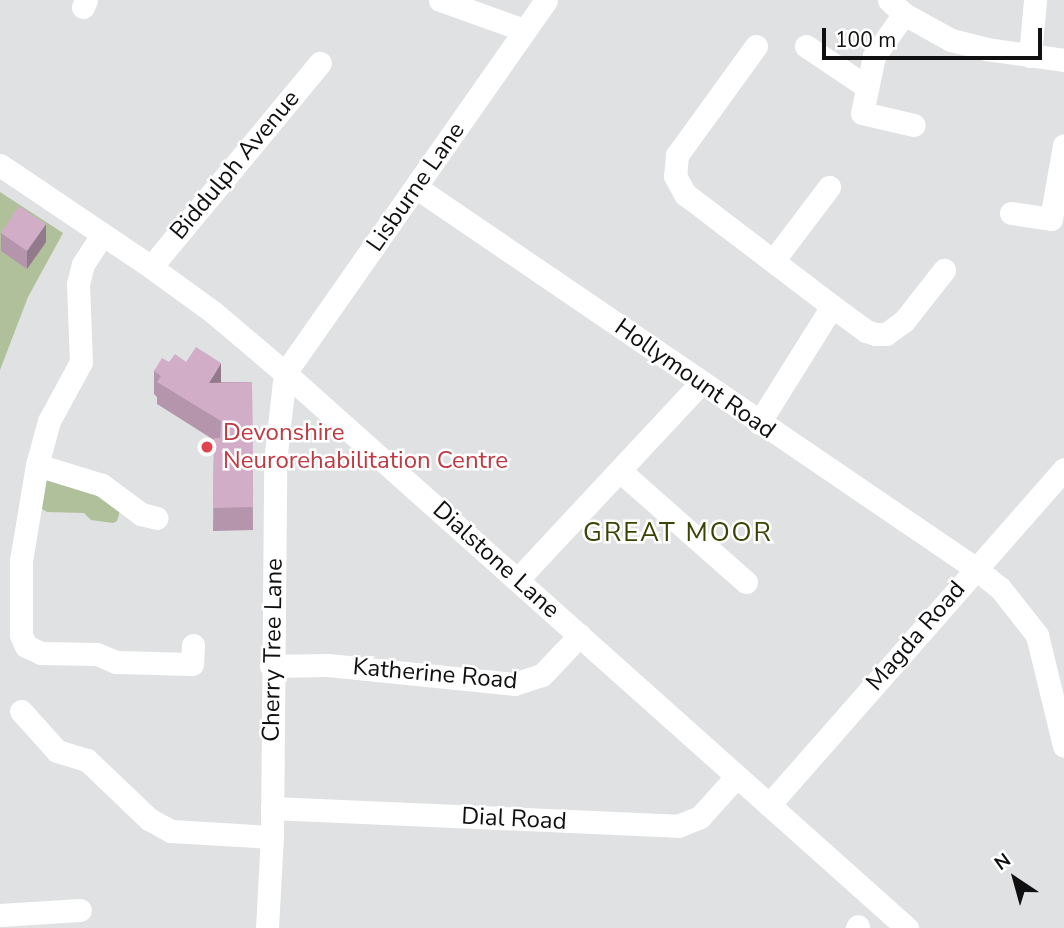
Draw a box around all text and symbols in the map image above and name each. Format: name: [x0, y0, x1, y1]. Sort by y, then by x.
scale bar: [826, 14, 1046, 58]
text: 100 m: [835, 26, 896, 54]
street label: Biddulph Avenue: [164, 85, 306, 245]
street label: Lisburne Lane: [361, 117, 471, 257]
street label: Hollymount Road: [609, 313, 781, 445]
place label: Devonshire Neurorehabilitation Centre: [223, 419, 508, 475]
marker: Devonshire Neurorehabilitation Centre: [197, 437, 217, 457]
street label: Dialstone Lane: [427, 495, 565, 625]
district label: GREAT MOOR: [584, 517, 772, 549]
street label: Cherry Tree Lane: [257, 558, 289, 742]
street label: Magda Road: [861, 575, 971, 697]
street label: Katherine Road: [352, 652, 518, 696]
street label: Dial Road: [461, 802, 567, 836]
north arrow: [980, 844, 1050, 914]
text: N: [989, 847, 1016, 877]

